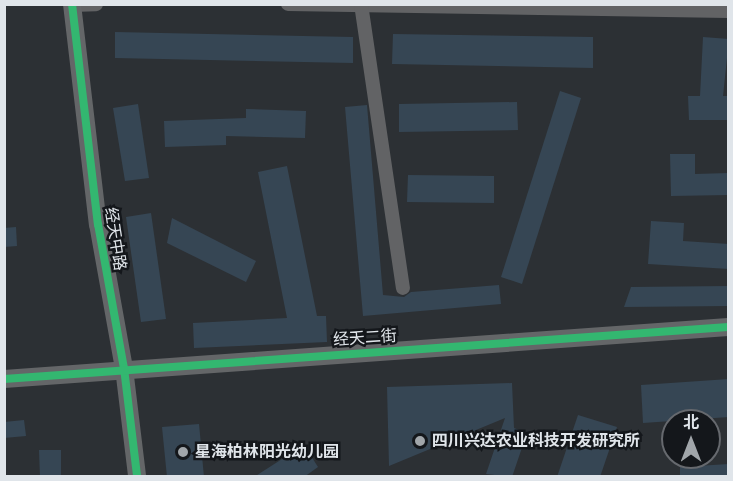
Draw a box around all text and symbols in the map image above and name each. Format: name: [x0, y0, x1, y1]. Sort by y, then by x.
street label: 经天中路: [101, 206, 129, 272]
street label: 经天二街: [332, 326, 398, 350]
north arrow: [661, 409, 721, 469]
text: 北: [683, 414, 699, 431]
place label: 四川兴达农业科技开发研究所: [432, 431, 640, 451]
marker: 四川兴达农业科技开发研究所: [413, 434, 427, 448]
place label: 星海柏林阳光幼儿园: [195, 442, 339, 462]
marker: 星海柏林阳光幼儿园: [176, 445, 190, 459]

